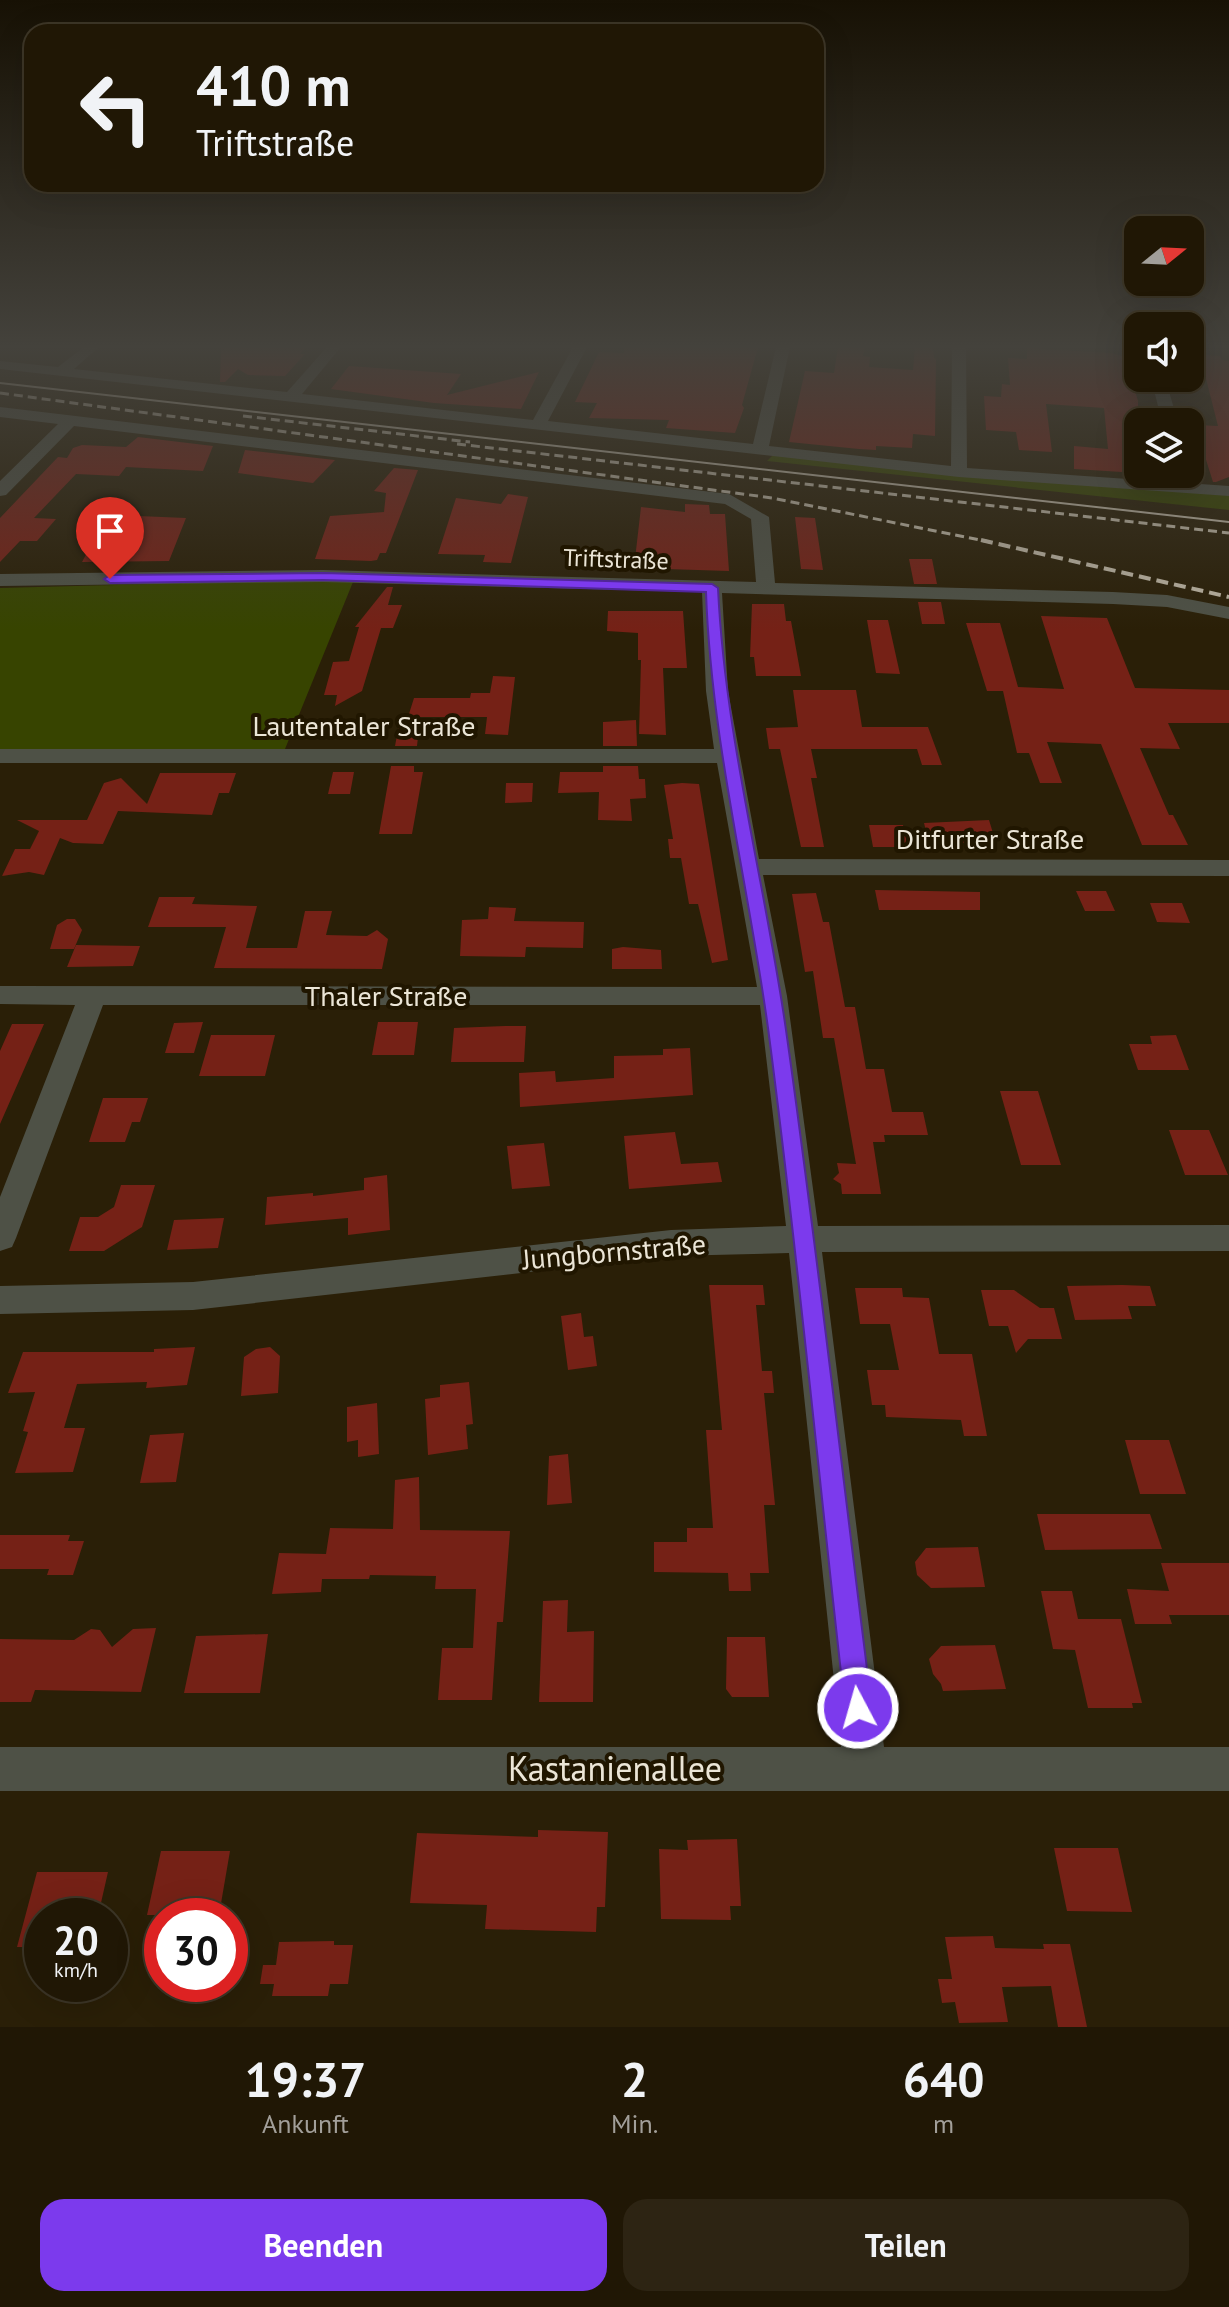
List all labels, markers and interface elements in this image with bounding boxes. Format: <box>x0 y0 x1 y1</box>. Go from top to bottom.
text: 410 m <box>196 49 351 121</box>
icon: left <box>64 56 168 160</box>
text: Triftstraße <box>196 119 354 166</box>
north arrow <box>1124 216 1204 296</box>
map controls <box>1124 216 1204 488</box>
button: sound <box>1124 312 1204 392</box>
button: layers <box>1124 408 1204 488</box>
pin <box>76 497 144 579</box>
icon: arrive <box>88 509 132 553</box>
street label: Triftstraße <box>563 542 669 576</box>
street label: Lautentaler Straße <box>253 707 475 744</box>
street label: Ditfurter Straße <box>896 820 1084 857</box>
street label: Thaler Straße <box>305 977 467 1014</box>
street label: Jungbornstraße <box>520 1225 707 1278</box>
position arrow <box>816 1666 900 1750</box>
street label: Kastanienallee <box>508 1746 722 1790</box>
speed limit sign: 30 <box>144 1898 248 2002</box>
text: 20 <box>53 1914 99 1966</box>
text: km/h <box>54 1957 98 1983</box>
text: 19:37 <box>245 2048 366 2110</box>
text: 2 <box>621 2048 648 2110</box>
text: 640 <box>903 2048 984 2110</box>
text: Ankunft <box>262 2107 349 2140</box>
text: Min. <box>611 2107 658 2140</box>
text: m <box>933 2107 954 2140</box>
button: Beenden <box>40 2199 607 2291</box>
button: Teilen <box>623 2199 1189 2291</box>

